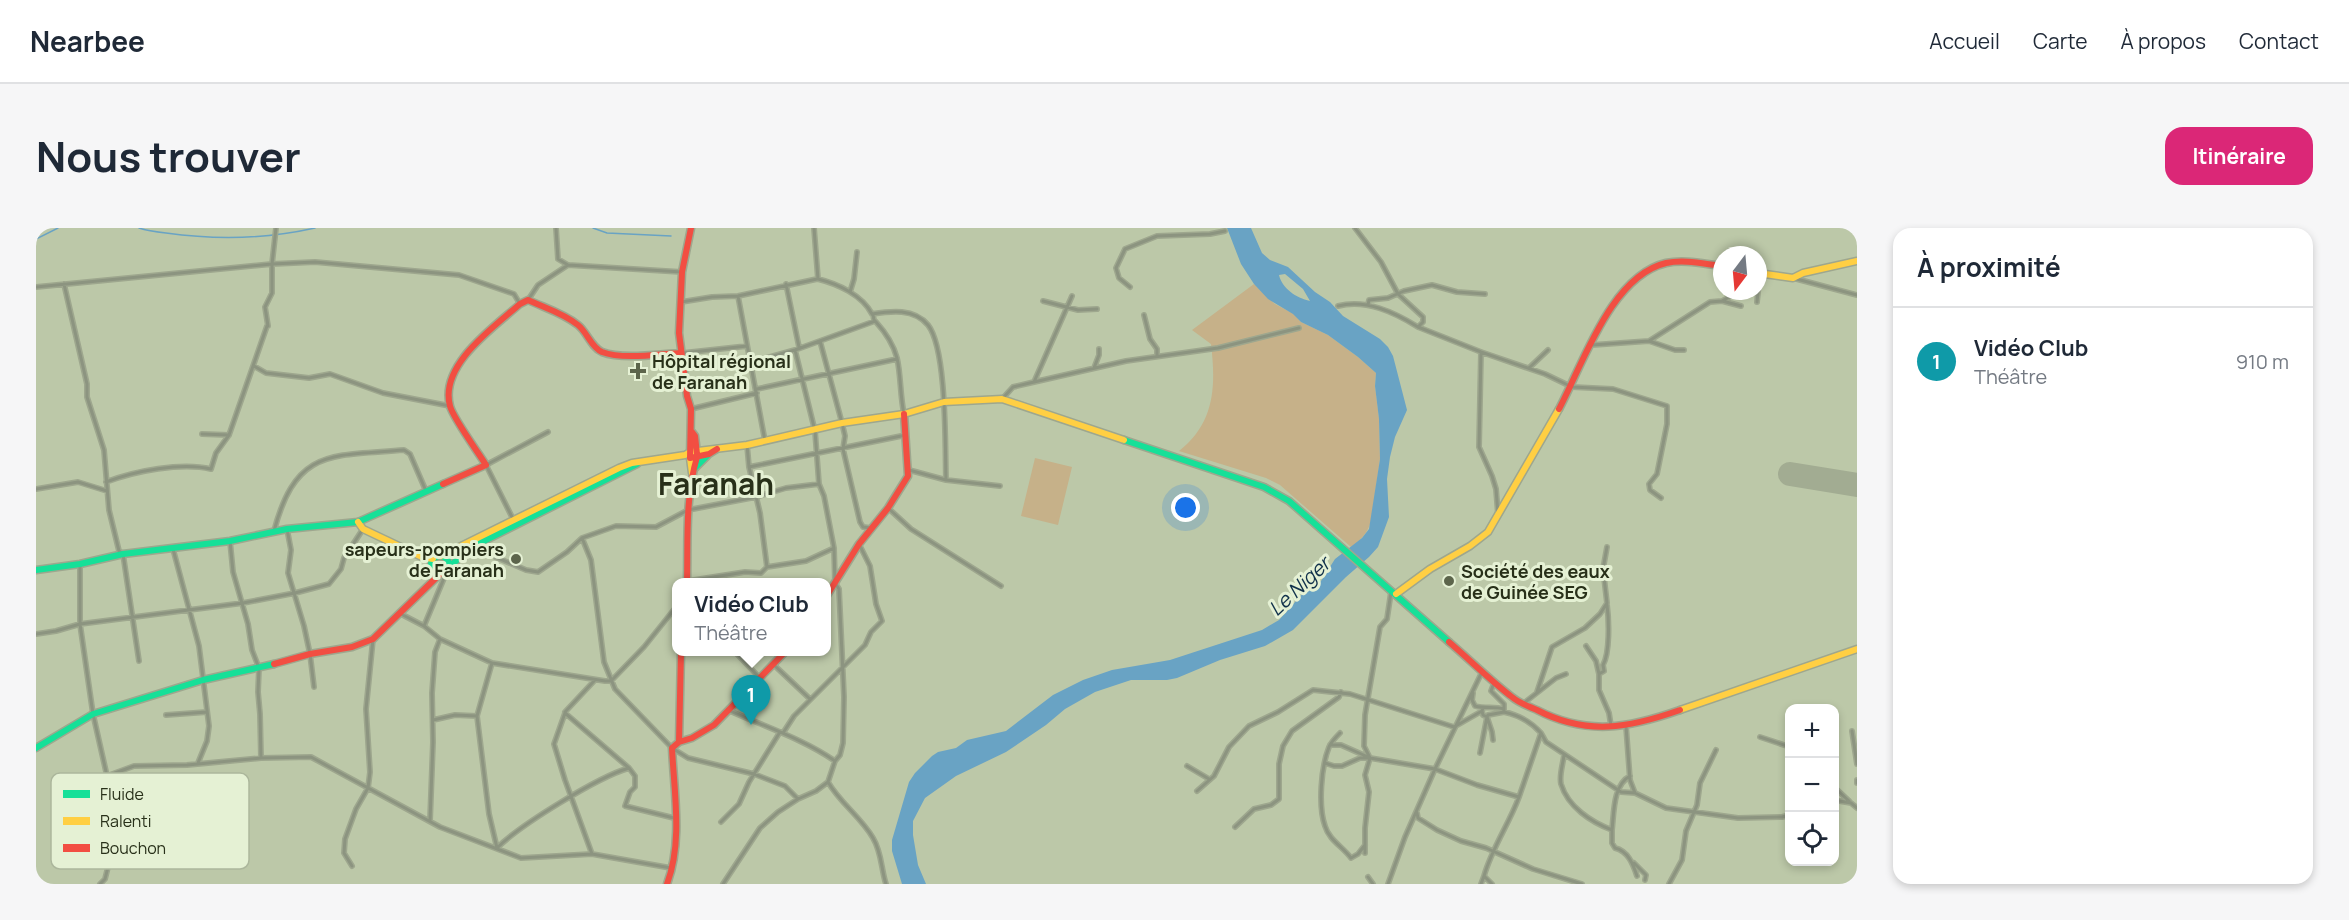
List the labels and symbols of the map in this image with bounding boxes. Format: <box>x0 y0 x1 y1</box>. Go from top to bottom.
north arrow <box>1713 246 1767 300</box>
place label: Hôpital régional de Faranah <box>652 349 791 394</box>
marker: Hôpital régional de Faranah <box>629 362 647 380</box>
district label: Faranah <box>658 463 774 504</box>
your location <box>1171 493 1200 522</box>
place label: sapeurs-pompiers de Faranah <box>345 537 504 582</box>
water label: Le Niger <box>1262 549 1338 621</box>
marker: sapeurs-pompiers de Faranah <box>509 552 523 566</box>
place label: Société des eaux de Guinée SEG <box>1461 559 1610 604</box>
marker: Société des eaux de Guinée SEG <box>1442 574 1456 588</box>
pin: 1 <box>732 676 770 725</box>
legend <box>51 773 249 869</box>
text: Fluide <box>100 783 144 805</box>
text: Ralenti <box>100 810 151 832</box>
text: Bouchon <box>100 837 166 859</box>

